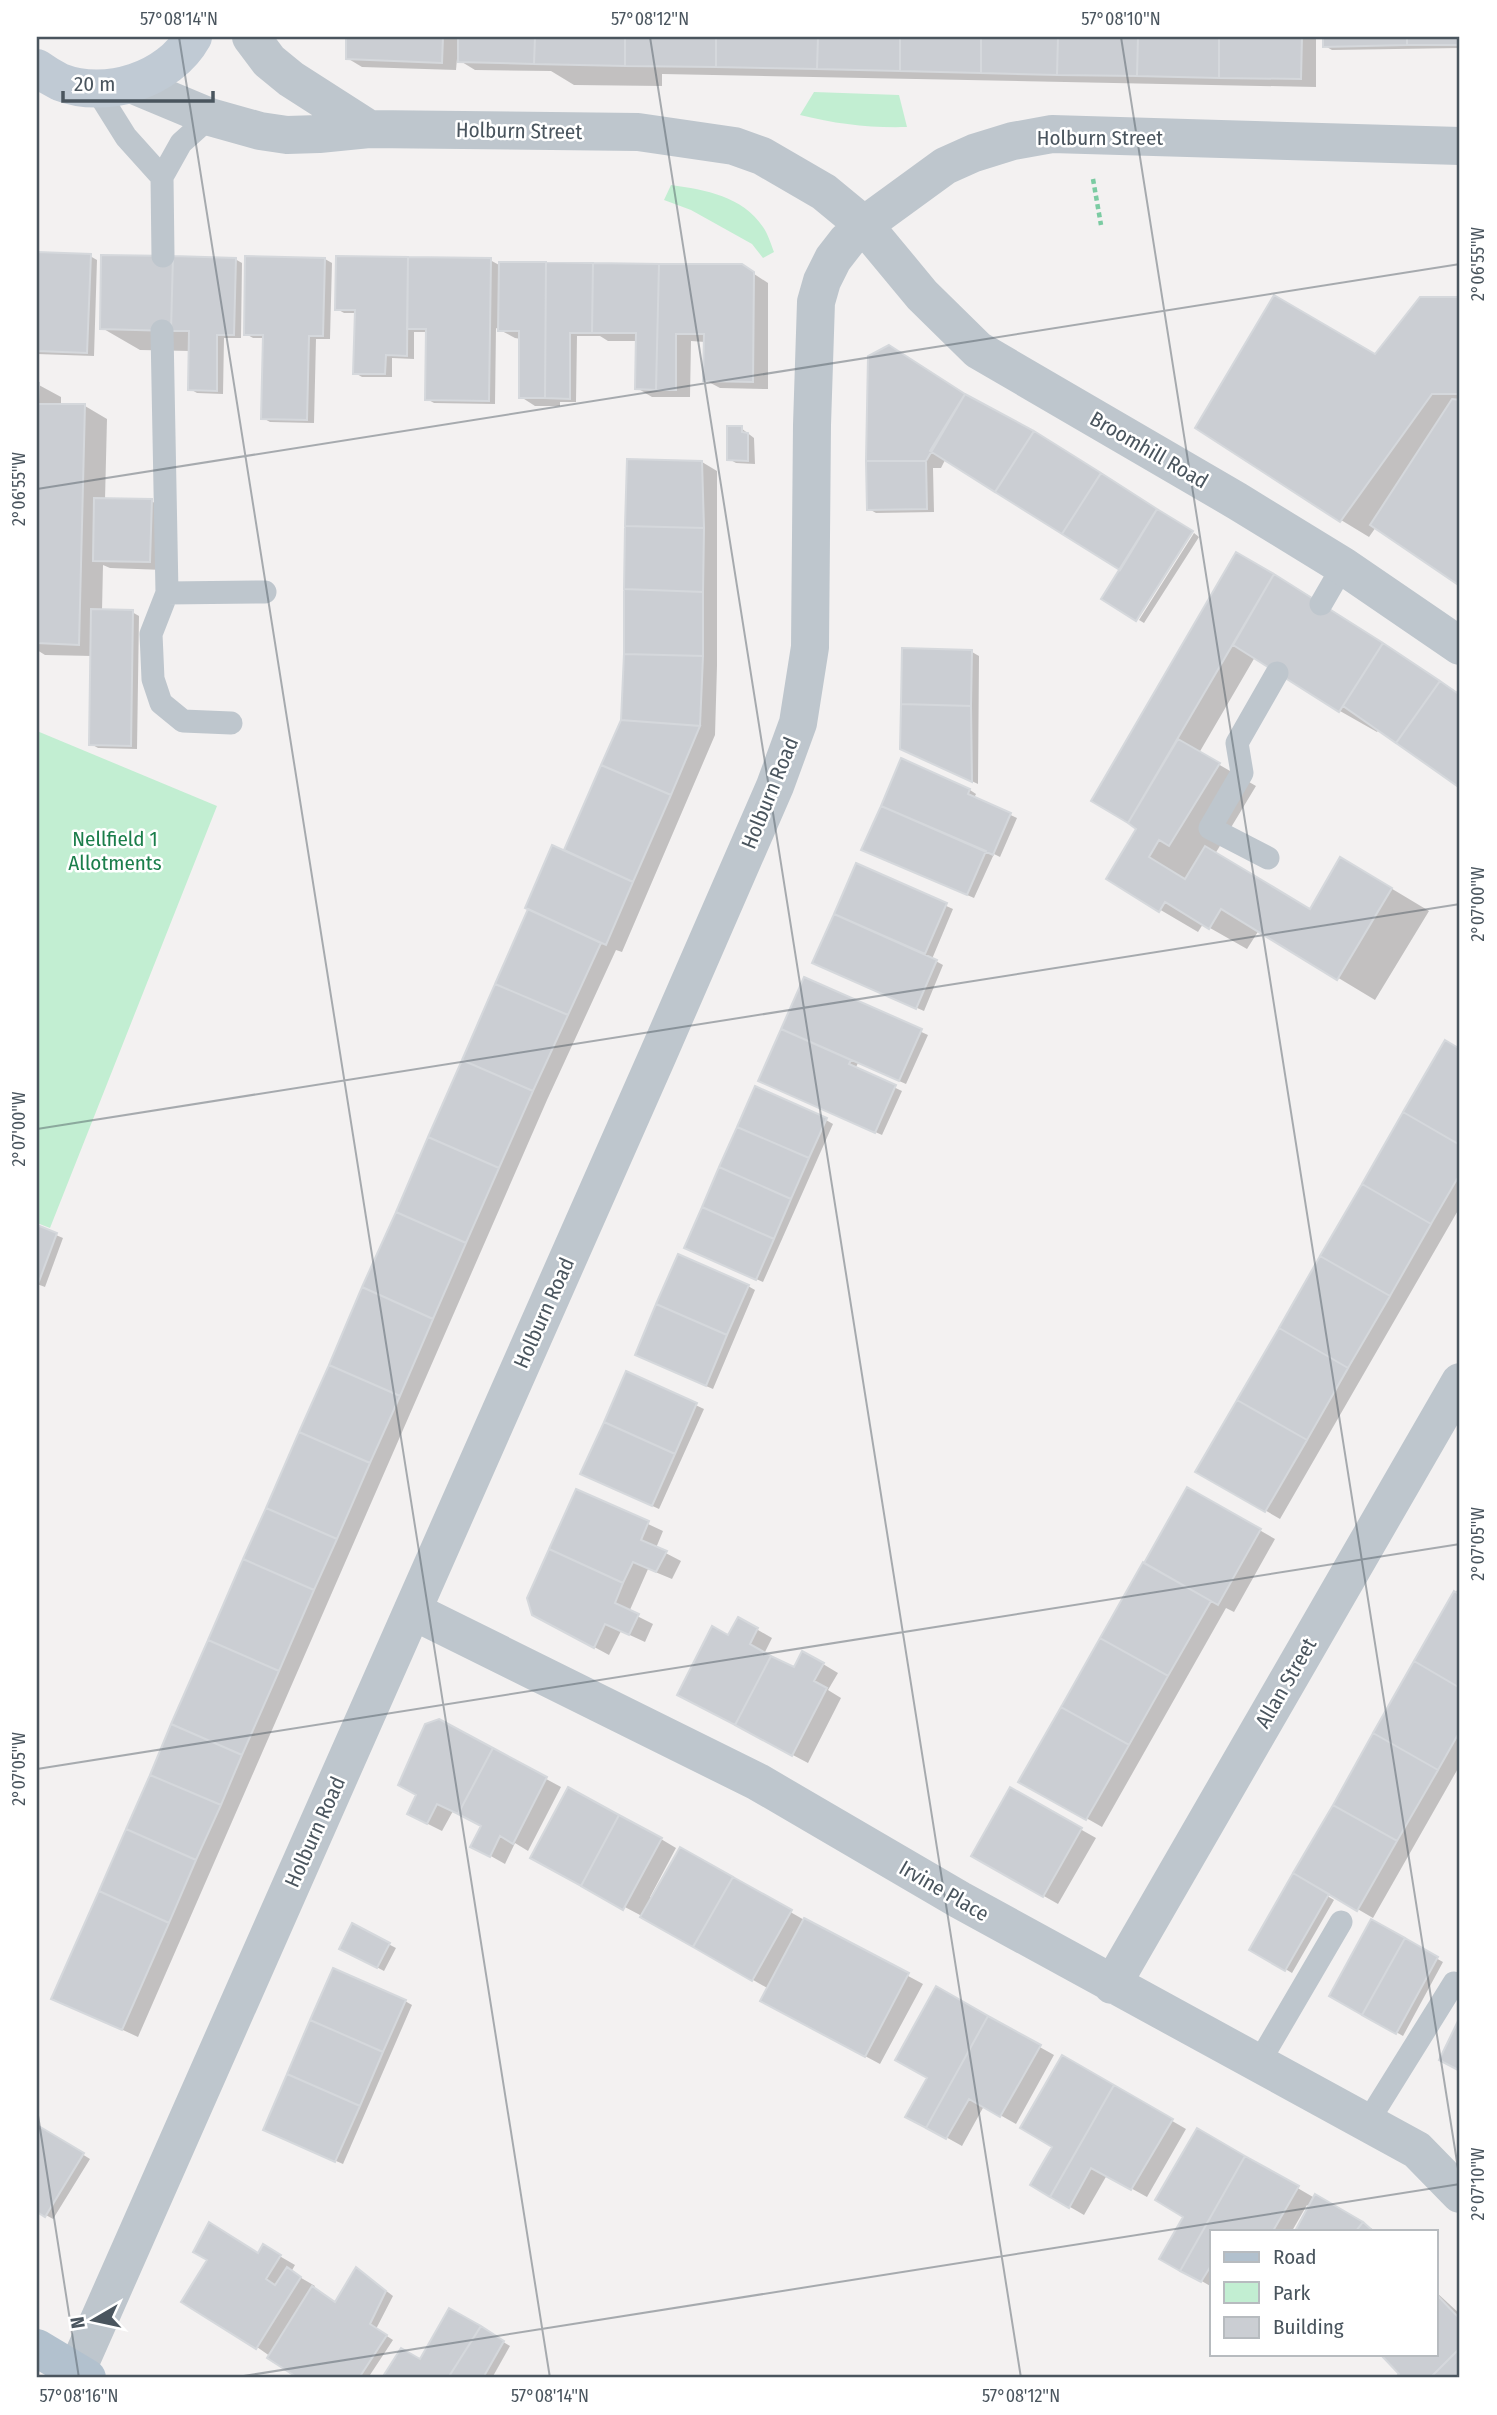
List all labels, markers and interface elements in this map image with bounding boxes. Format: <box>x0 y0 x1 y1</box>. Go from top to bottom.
text: 57°08'14"N <box>140 8 218 30</box>
text: 57°08'12"N <box>611 8 689 30</box>
text: 57°08'10"N <box>1081 8 1161 30</box>
scale bar <box>63 60 214 104</box>
text: 20 m <box>74 71 115 97</box>
street label: Holburn Street <box>456 117 583 145</box>
street label: Holburn Street <box>1037 125 1163 151</box>
text: 2°06'55"W <box>1467 226 1489 301</box>
street label: Broomhill Road <box>1085 406 1213 494</box>
text: 2°06'55"W <box>8 451 30 526</box>
street label: Holburn Road <box>736 733 804 853</box>
park label: Nellfield 1 Allotments <box>68 826 162 876</box>
text: 2°07'00"W <box>1467 866 1489 942</box>
text: 2°07'00"W <box>8 1091 30 1167</box>
street label: Holburn Road <box>508 1254 580 1372</box>
text: 2°07'05"W <box>1467 1507 1489 1581</box>
street label: Allan Street <box>1250 1633 1322 1733</box>
text: 2°07'05"W <box>8 1732 30 1806</box>
street label: Holburn Road <box>279 1773 351 1891</box>
street label: Irvine Place <box>894 1855 994 1927</box>
text: 2°07'10"W <box>1467 2147 1489 2221</box>
legend <box>1210 2230 1438 2356</box>
text: Road <box>1273 2244 1317 2270</box>
text: Park <box>1273 2280 1311 2306</box>
north arrow <box>60 2286 130 2356</box>
text: Building <box>1273 2314 1344 2340</box>
text: N <box>65 2315 90 2330</box>
text: 57°08'16"N <box>40 2385 118 2407</box>
text: 57°08'14"N <box>511 2385 589 2407</box>
text: 57°08'12"N <box>982 2385 1060 2407</box>

